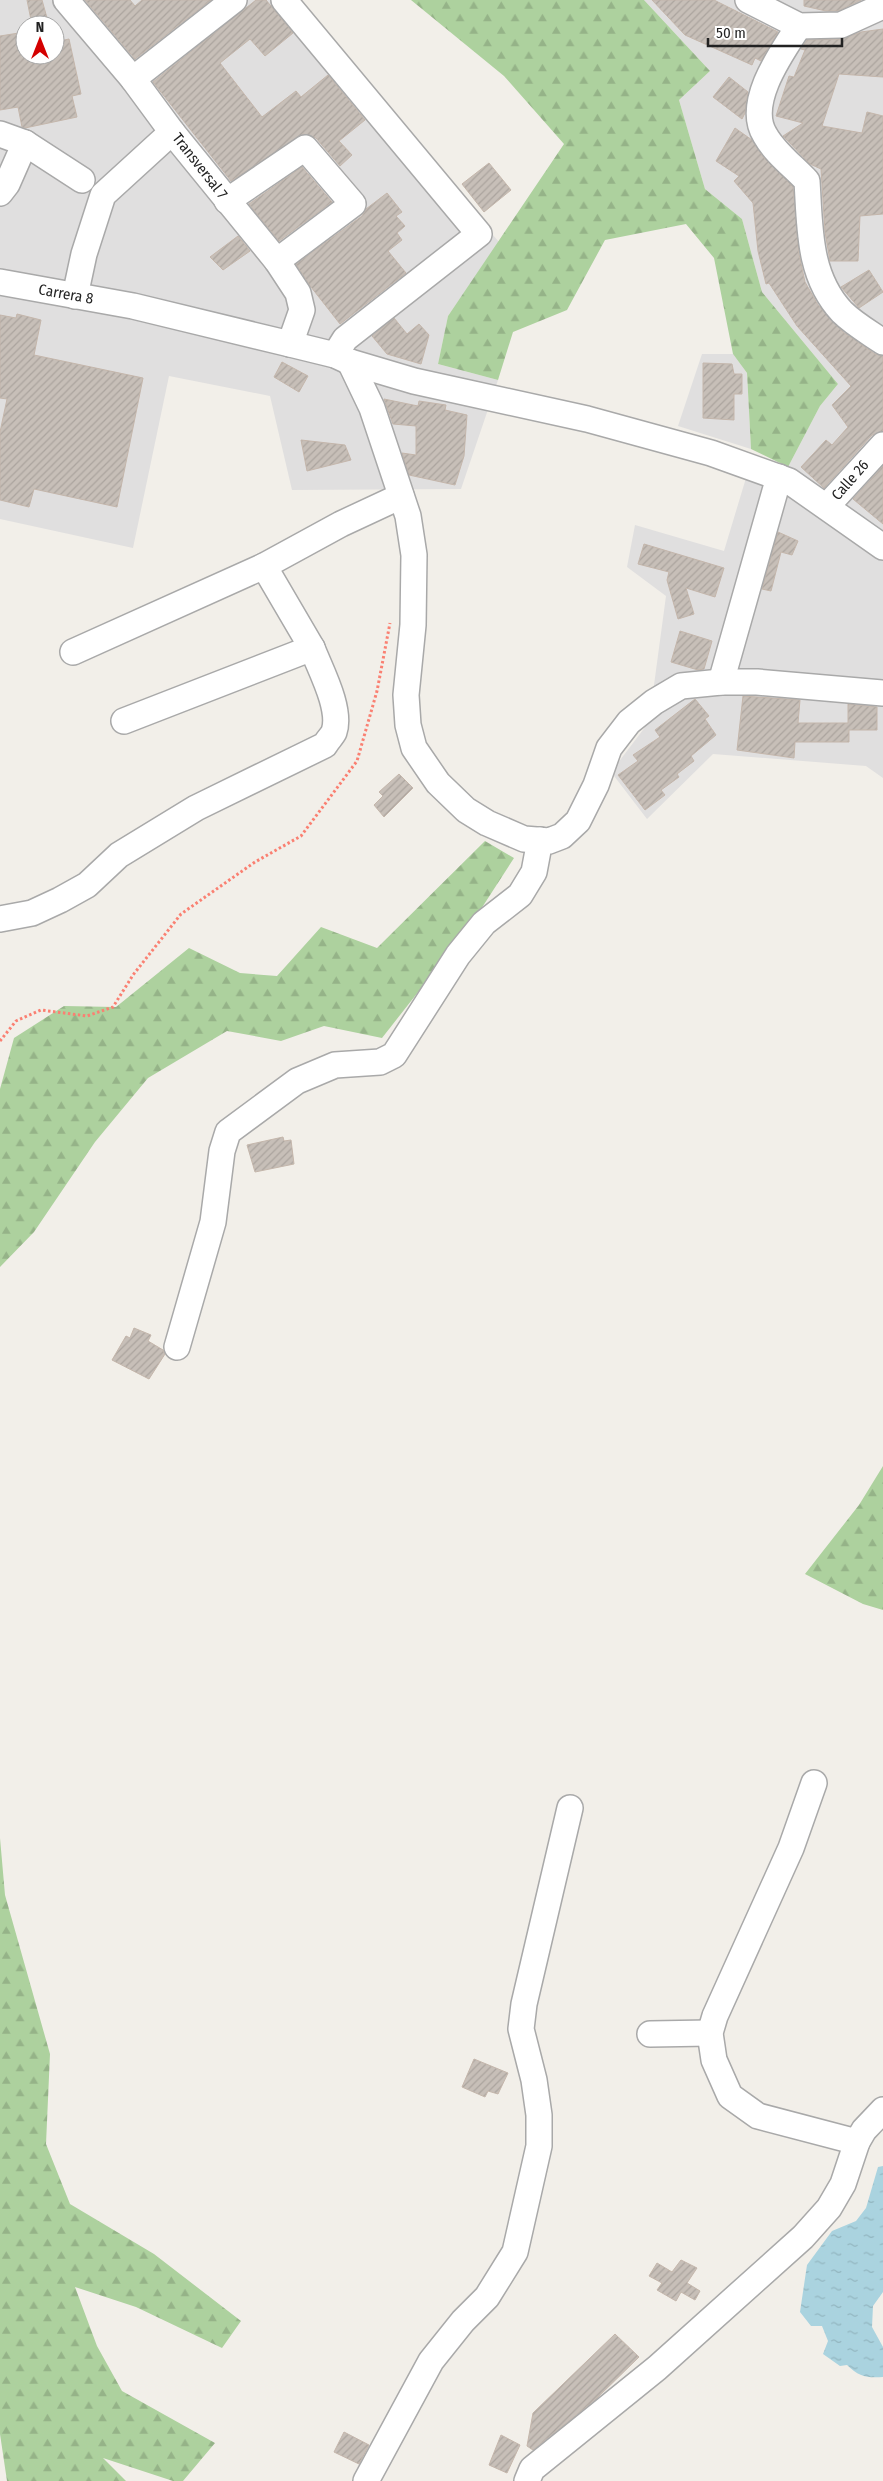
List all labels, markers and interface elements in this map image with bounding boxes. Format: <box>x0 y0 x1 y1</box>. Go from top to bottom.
north arrow <box>15 15 65 65</box>
scale bar <box>708 15 842 47</box>
text: N <box>36 19 44 36</box>
text: 50 m <box>716 24 746 42</box>
street label: Transversal 7 <box>169 129 231 203</box>
street label: Carrera 8 <box>37 280 95 308</box>
street label: Calle 26 <box>828 456 872 504</box>

